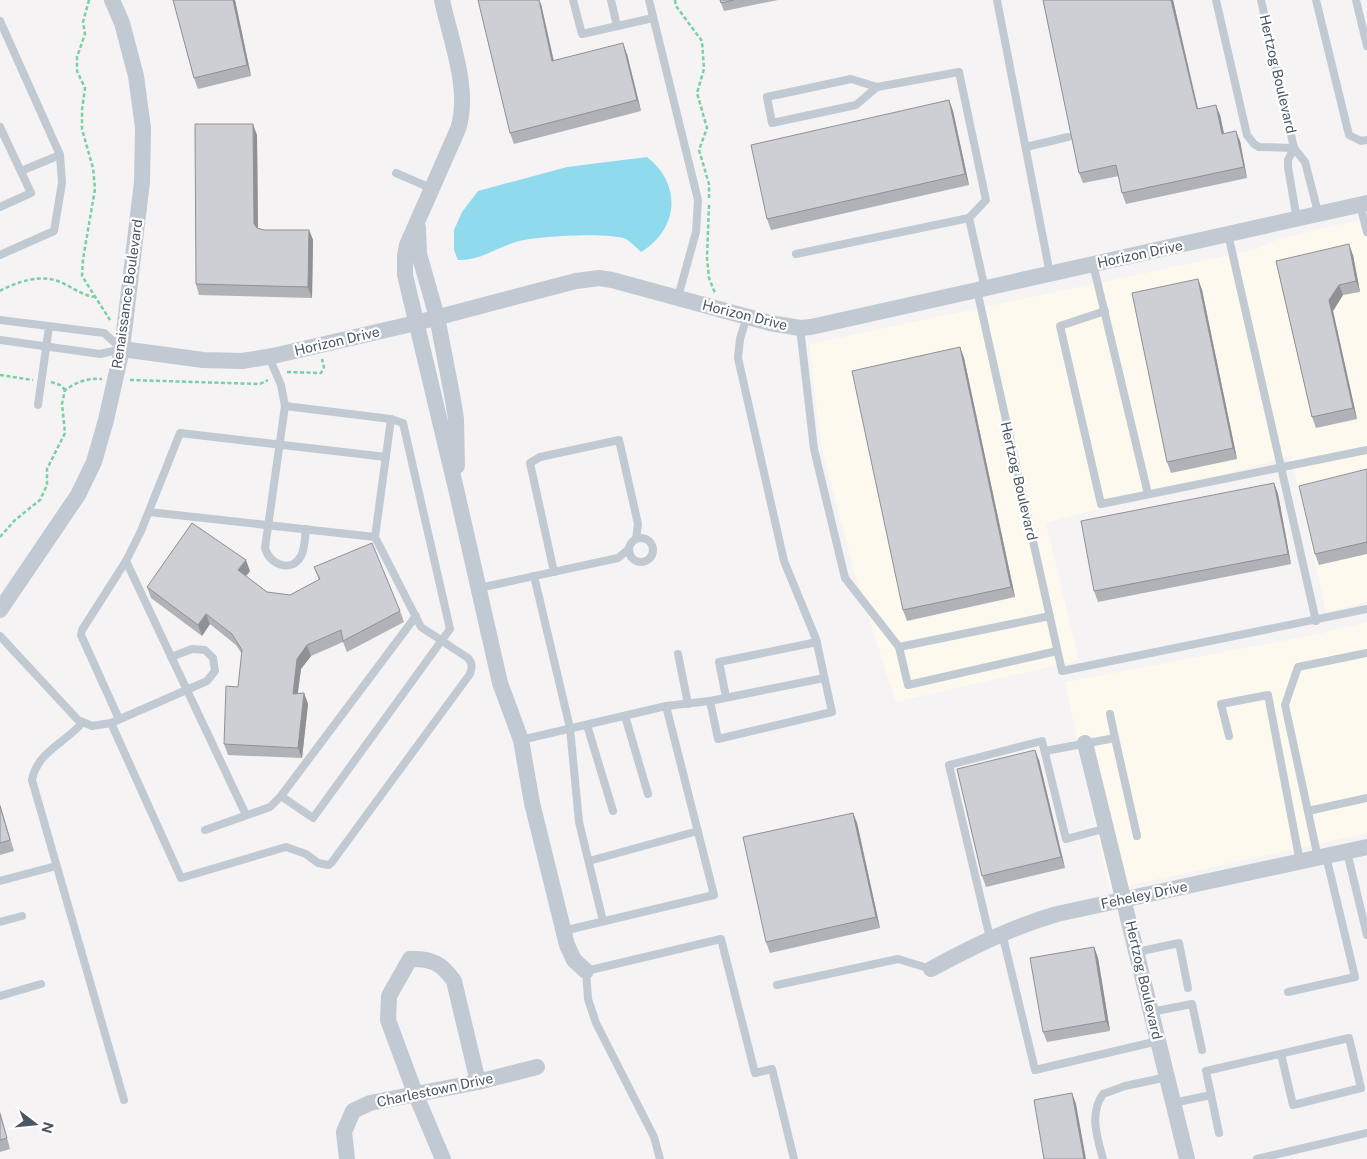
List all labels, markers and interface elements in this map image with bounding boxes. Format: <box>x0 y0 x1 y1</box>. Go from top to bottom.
street label: Hertzog Boulevard <box>1257 13 1299 135</box>
street label: Renaissance Boulevard <box>109 218 145 370</box>
street label: Horizon Drive <box>1096 237 1184 271</box>
street label: Horizon Drive <box>701 297 789 333</box>
street label: Horizon Drive <box>293 323 381 359</box>
street label: Hertzog Boulevard <box>998 420 1040 542</box>
street label: Feheley Drive <box>1099 878 1189 912</box>
street label: Hertzog Boulevard <box>1123 919 1165 1041</box>
street label: Charlestown Drive <box>375 1070 495 1110</box>
north arrow <box>10 1099 60 1149</box>
text: N <box>38 1120 57 1135</box>

